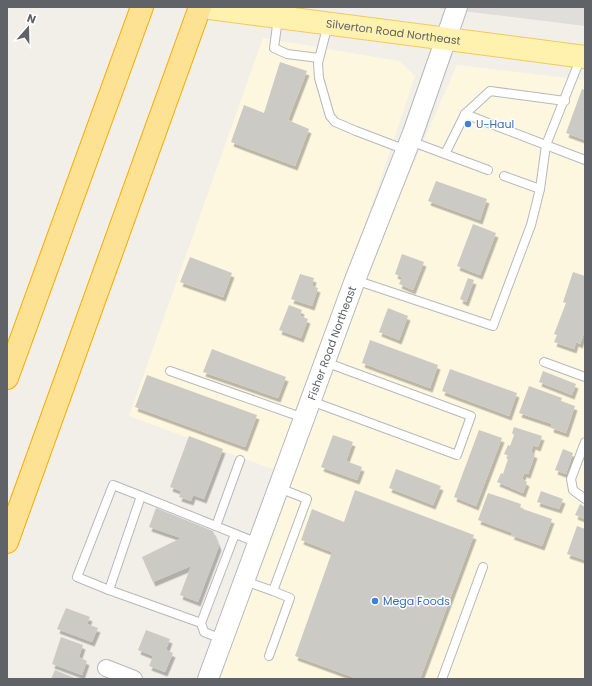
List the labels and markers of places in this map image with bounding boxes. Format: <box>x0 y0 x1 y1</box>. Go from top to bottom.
place label: U-Haul <box>476 116 514 132</box>
marker: U-Haul <box>463 119 473 129</box>
place label: Mega Foods <box>383 593 450 609</box>
marker: Mega Foods <box>370 596 380 606</box>

